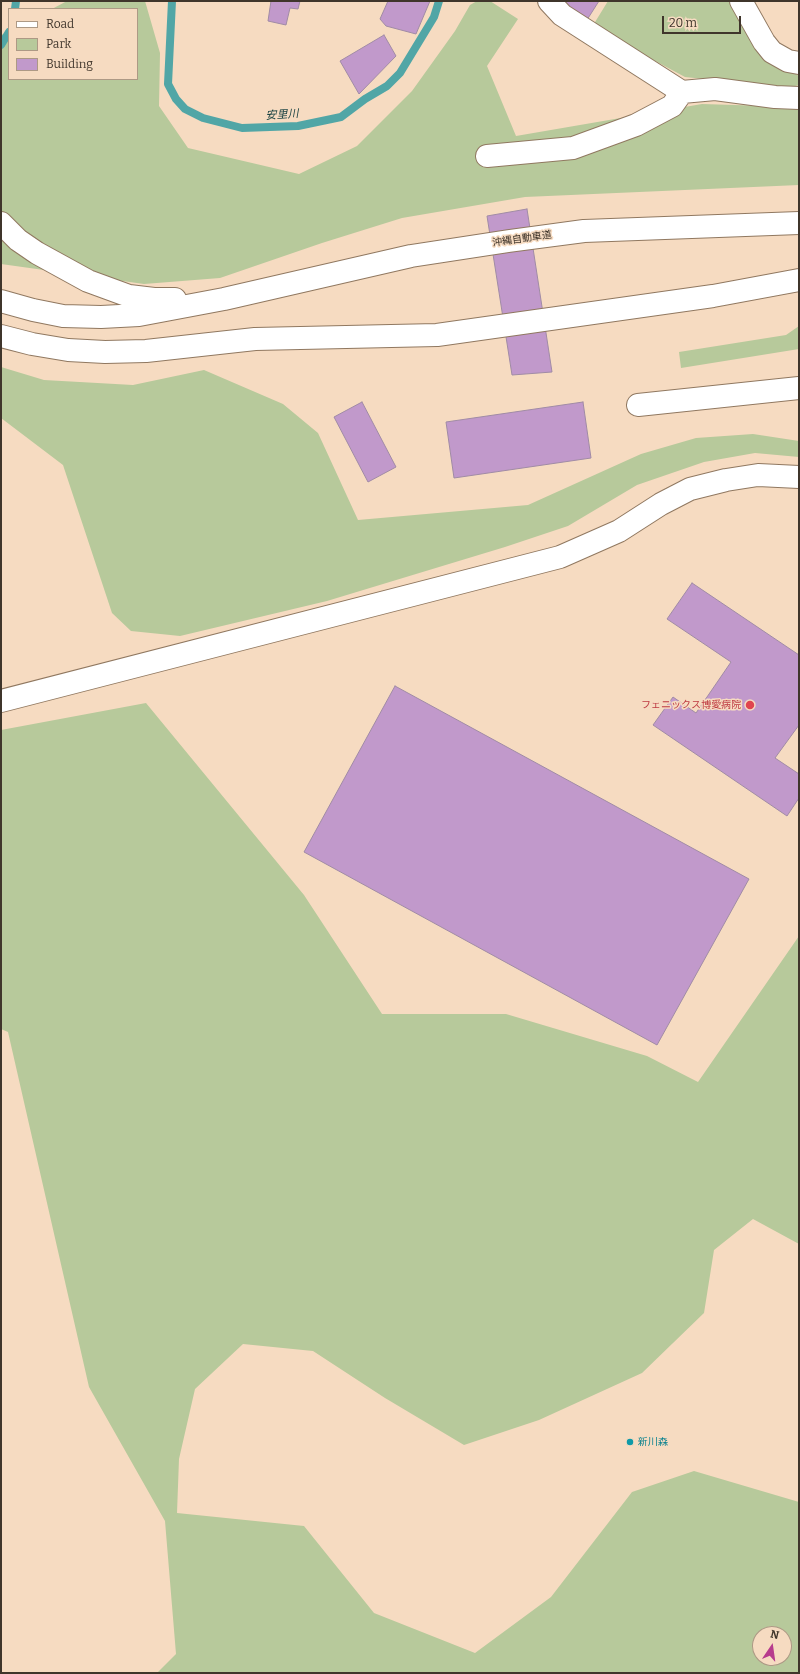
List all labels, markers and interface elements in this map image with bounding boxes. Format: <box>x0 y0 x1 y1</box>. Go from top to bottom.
legend <box>8 8 138 80</box>
scale bar <box>664 8 743 34</box>
text: 20 m <box>669 16 697 30</box>
text: Road <box>46 17 74 31</box>
text: Park <box>46 37 71 51</box>
text: Building <box>46 57 93 71</box>
water label: 安里川 <box>265 107 299 123</box>
street label: 沖縄自動車道 <box>491 229 553 249</box>
place label: フェニックス博愛病院 <box>641 699 741 711</box>
marker: フェニックス博愛病院 <box>744 699 756 711</box>
place label: 新川森 <box>638 1436 668 1448</box>
marker: 新川森 <box>625 1437 635 1447</box>
north arrow <box>752 1626 792 1666</box>
text: N <box>769 1628 780 1642</box>

